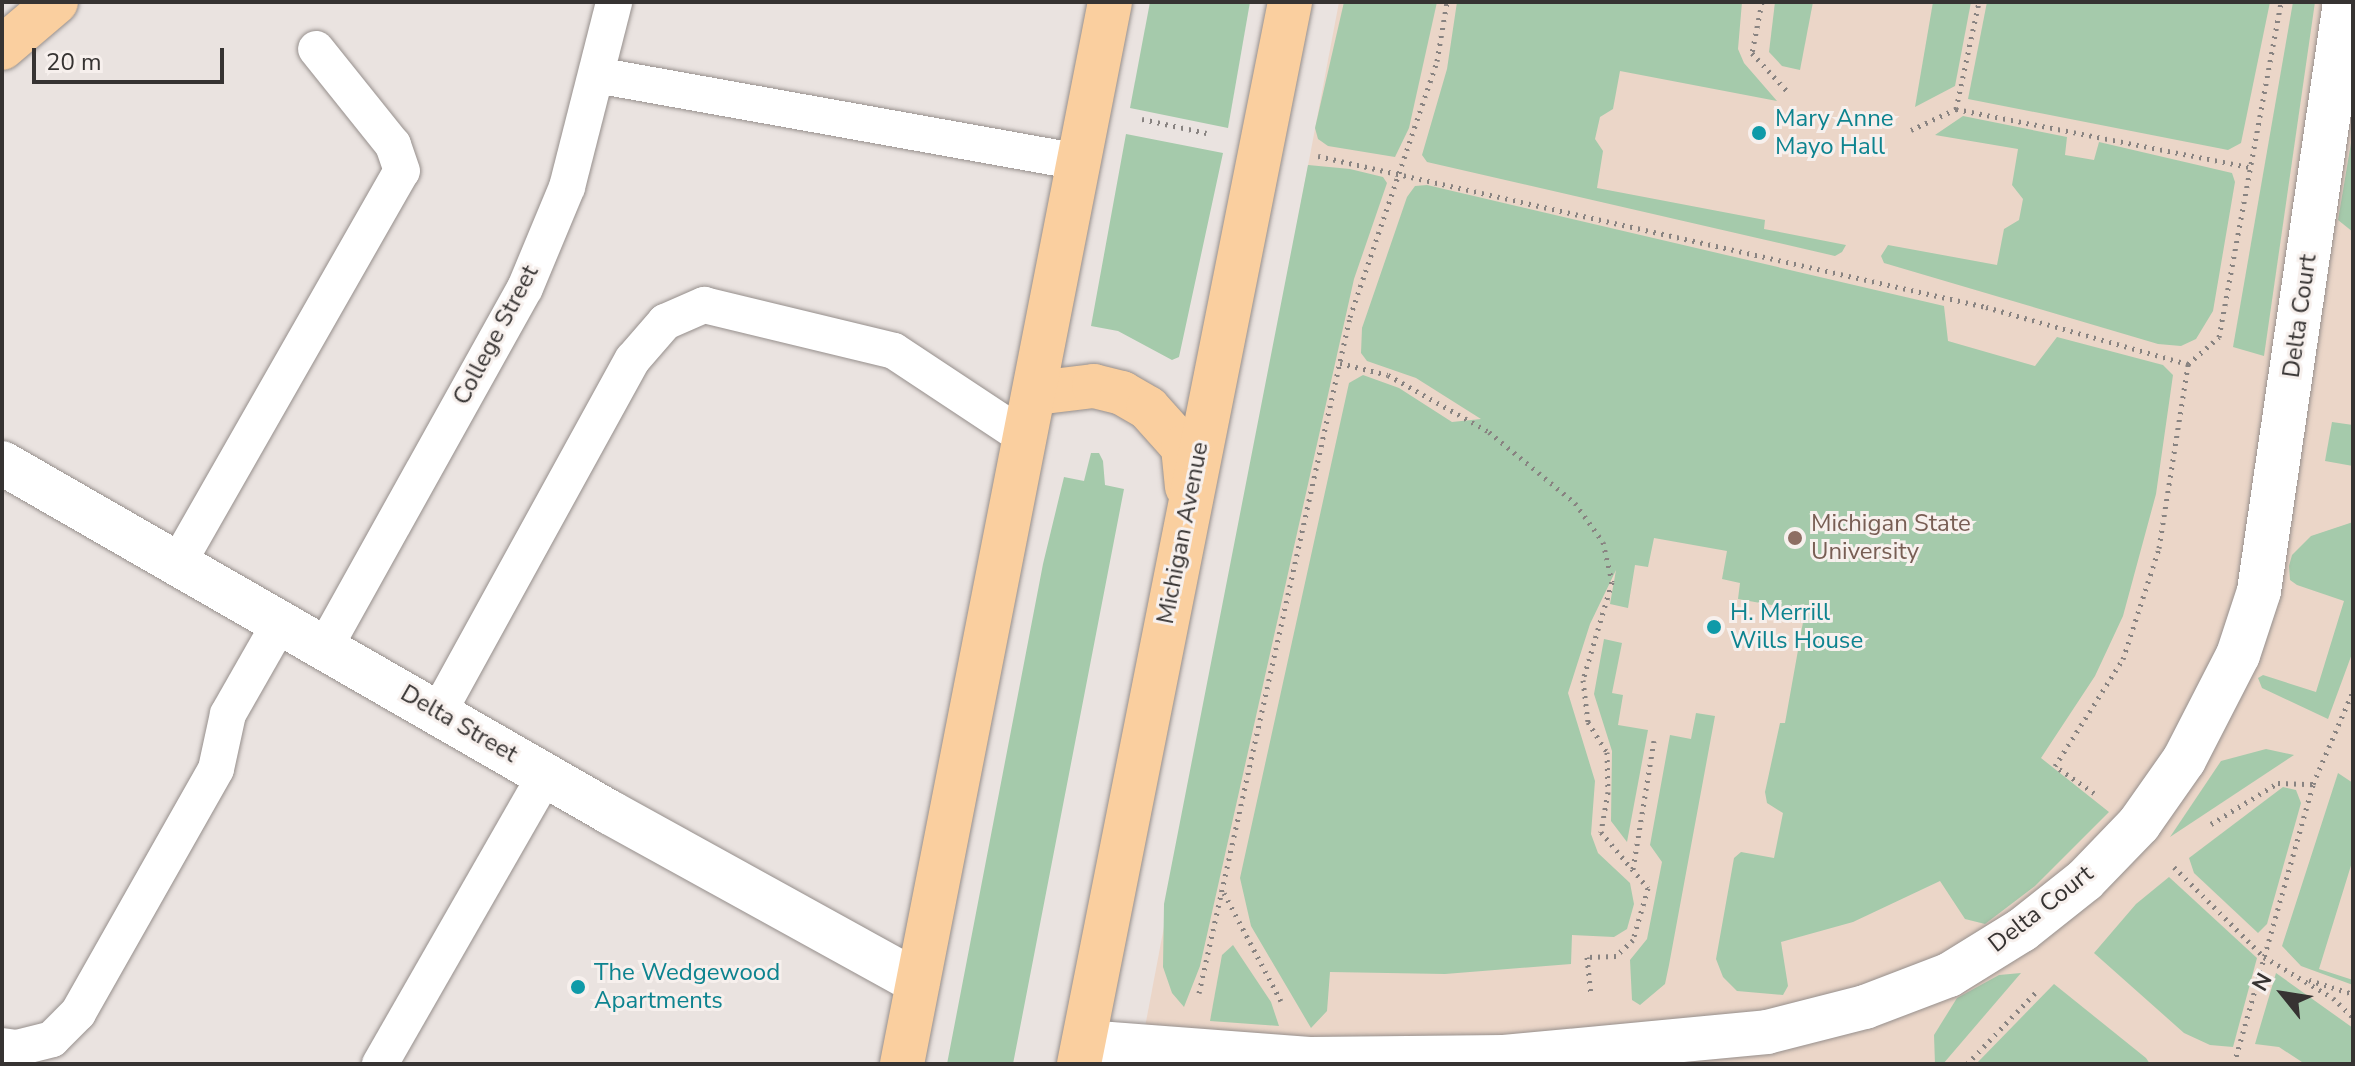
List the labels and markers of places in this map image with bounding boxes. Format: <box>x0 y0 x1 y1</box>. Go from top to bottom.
place label: Mary Anne Mayo Hall <box>1775 105 1894 161</box>
marker: Mary Anne Mayo Hall <box>1750 124 1768 142</box>
place label: Michigan State University <box>1811 510 1971 566</box>
marker: Michigan State University <box>1786 529 1804 547</box>
place label: H. Merrill Wills House <box>1730 599 1863 655</box>
marker: H. Merrill Wills House <box>1705 618 1723 636</box>
place label: The Wedgewood Apartments <box>594 959 780 1015</box>
marker: The Wedgewood Apartments <box>569 978 587 996</box>

